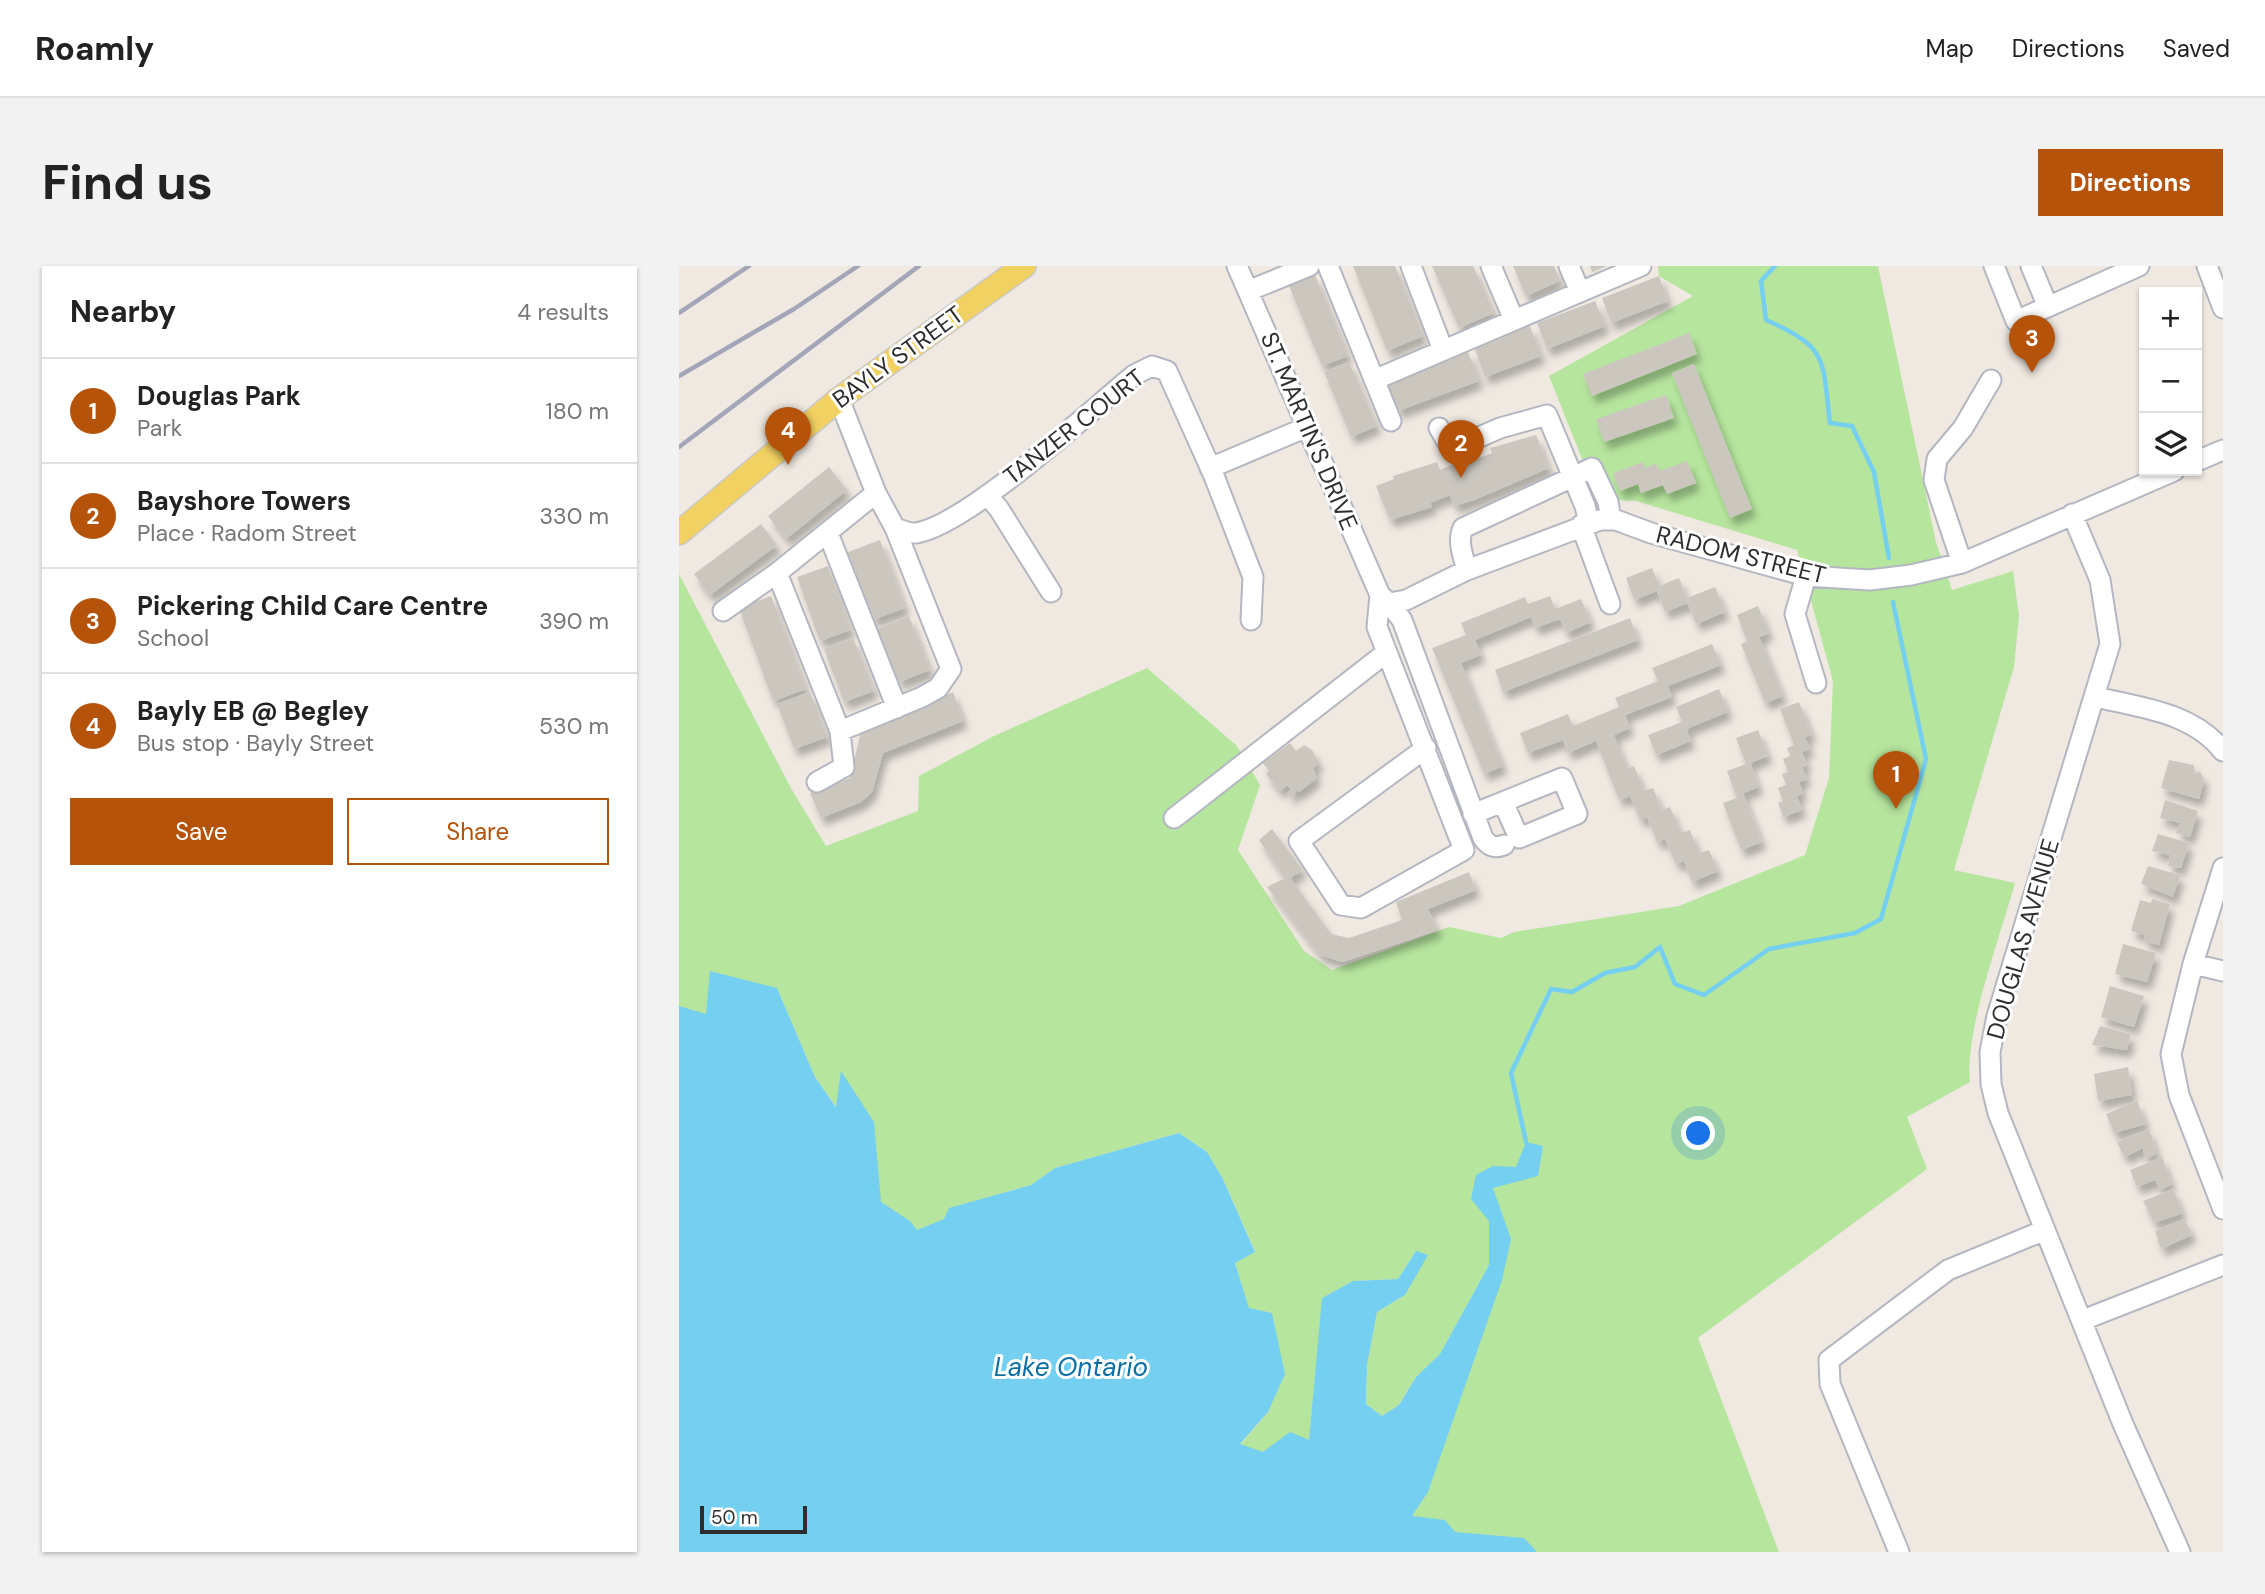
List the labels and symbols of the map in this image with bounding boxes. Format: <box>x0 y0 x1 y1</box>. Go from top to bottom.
street label: BAYLY STREET <box>826 299 969 415</box>
pin: 3 <box>2009 315 2055 373</box>
street label: ST. MARTIN'S DRIVE <box>1254 327 1365 535</box>
street label: TANZER COURT <box>997 362 1150 491</box>
pin: 4 <box>765 407 811 465</box>
pin: 2 <box>1438 420 1484 478</box>
street label: RADOM STREET <box>1653 518 1829 591</box>
pin: 1 <box>1873 751 1919 809</box>
street label: DOUGLAS AVENUE <box>1979 835 2066 1043</box>
your location <box>1681 1116 1715 1150</box>
water label: Lake Ontario <box>994 1350 1148 1384</box>
scale bar <box>700 1503 807 1535</box>

